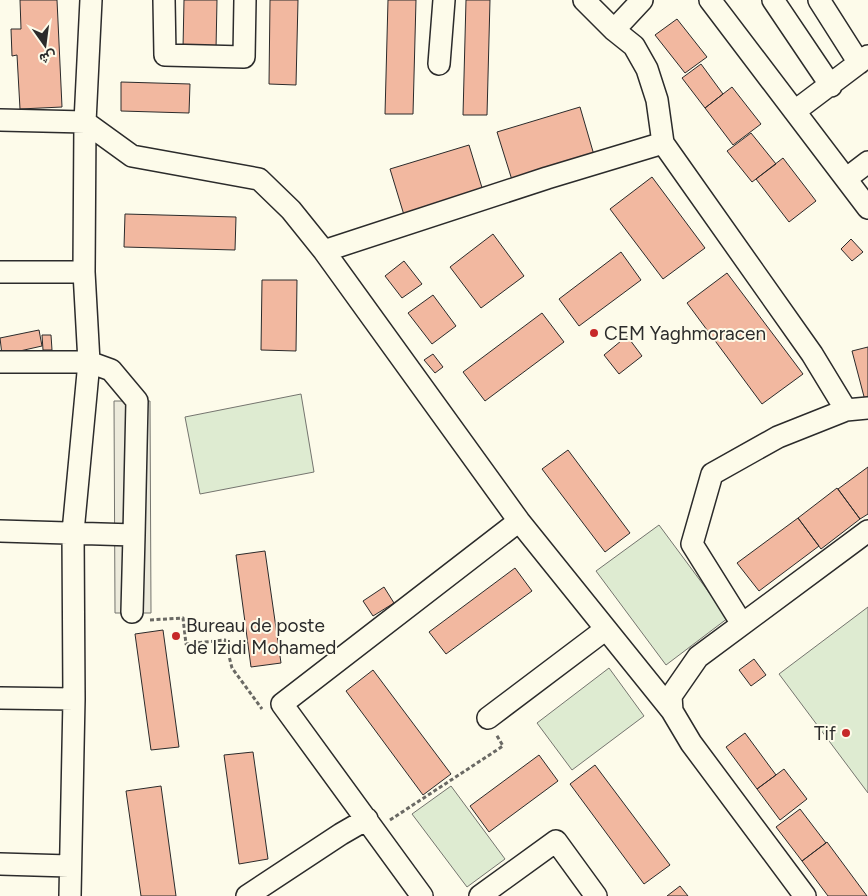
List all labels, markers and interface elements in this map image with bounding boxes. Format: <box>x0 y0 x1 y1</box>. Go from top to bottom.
north arrow <box>20 20 70 70</box>
text: ش <box>38 47 58 67</box>
place label: CEM Yaghmoracen <box>604 322 766 345</box>
marker: CEM Yaghmoracen <box>588 327 600 339</box>
place label: Bureau de poste de Izidi Mohamed <box>186 614 336 659</box>
marker: Bureau de poste de Izidi Mohamed <box>170 630 182 642</box>
place label: Tif <box>814 722 836 745</box>
marker: Tif <box>840 727 852 739</box>

